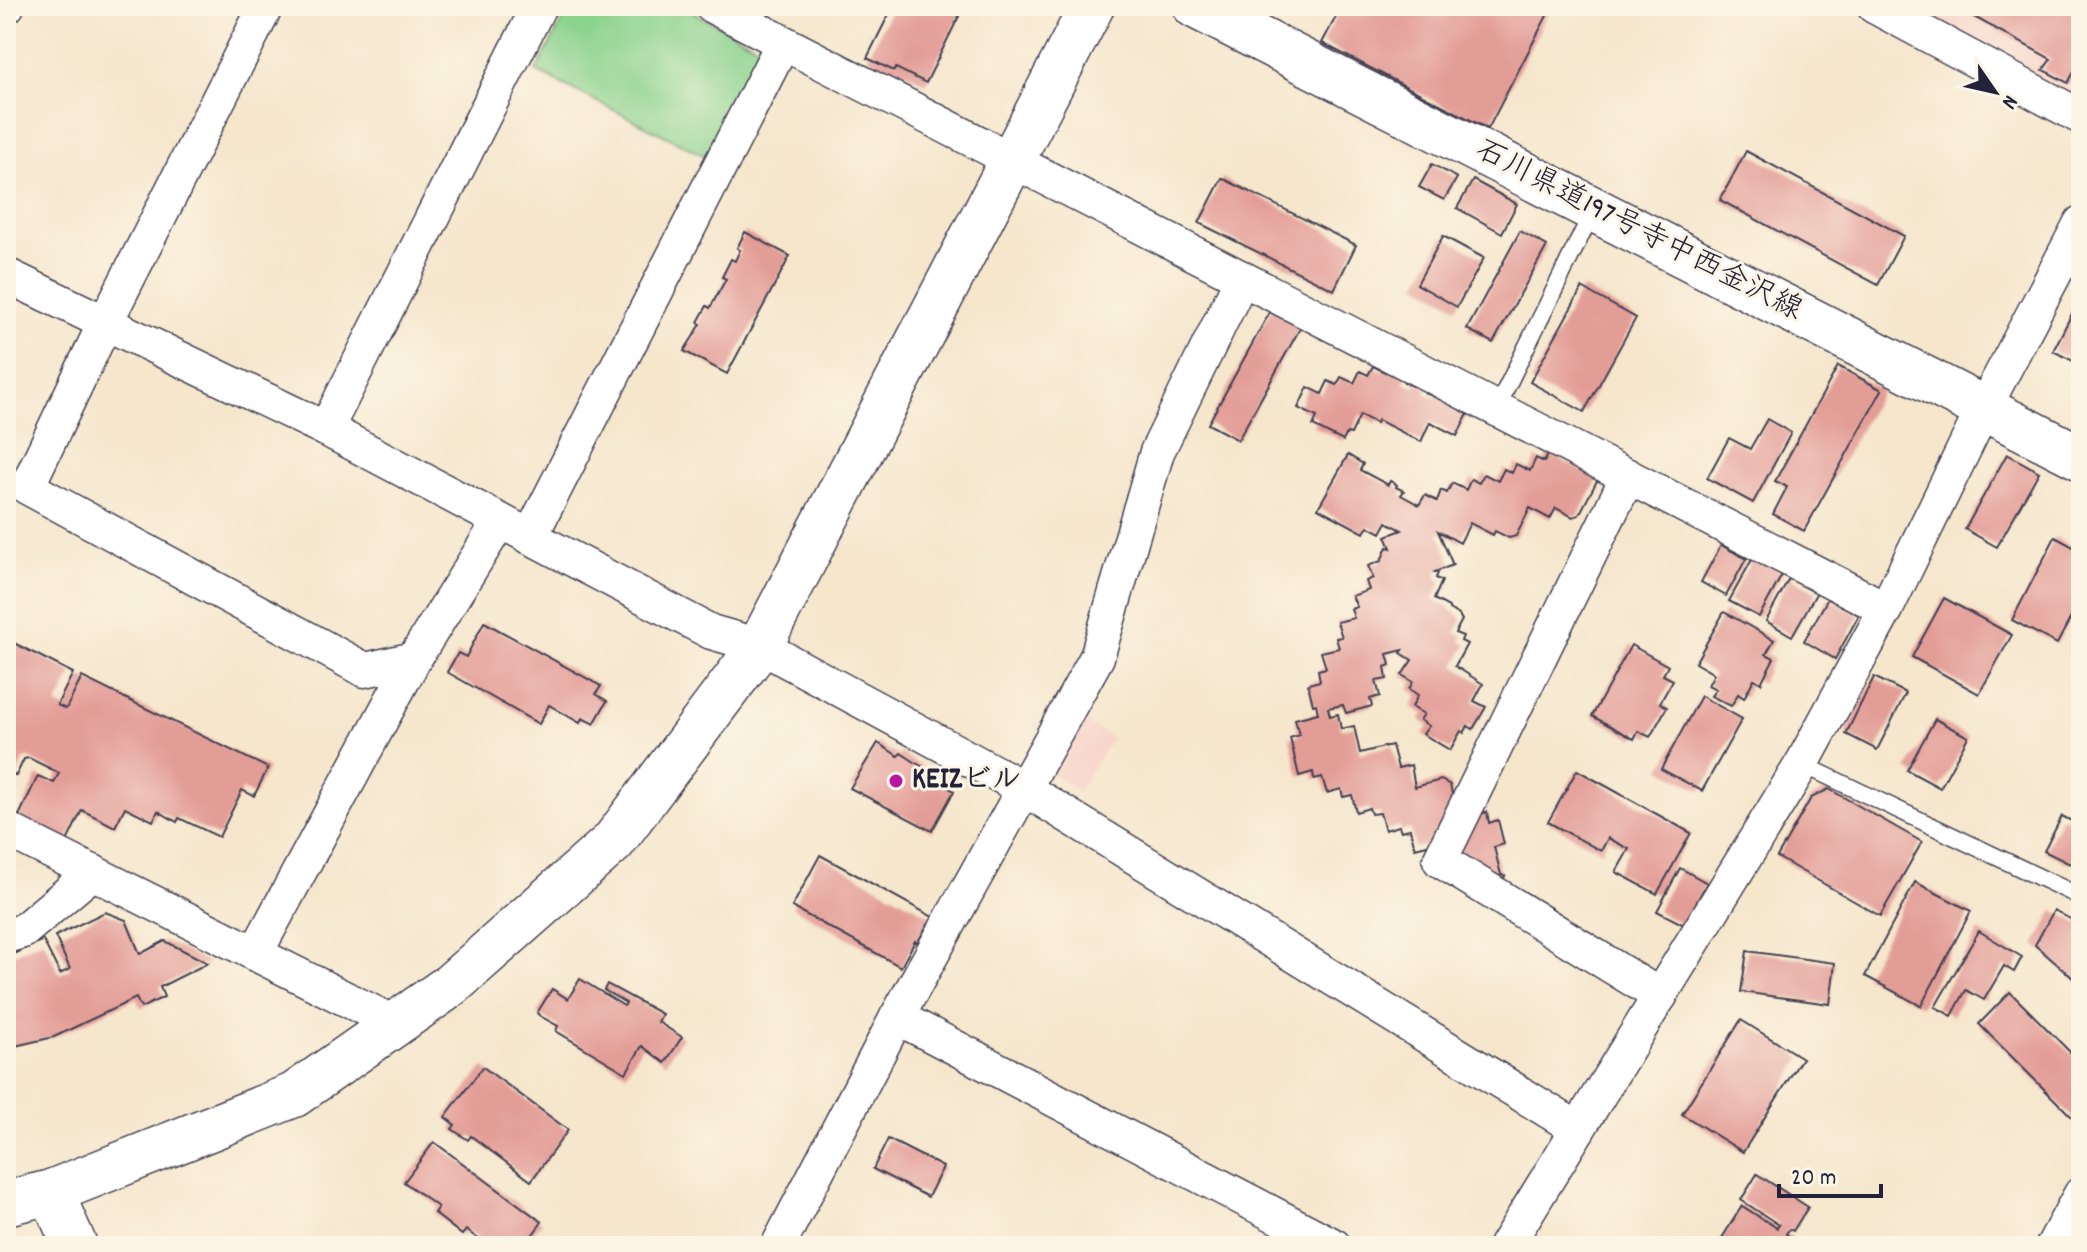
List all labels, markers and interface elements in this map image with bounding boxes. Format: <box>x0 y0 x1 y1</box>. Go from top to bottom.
north arrow <box>1955 52 2035 132</box>
text: N <box>1993 88 2025 115</box>
street label: 石川県道197号寺中西金沢線 <box>1467 131 1809 333</box>
place label: KEIZビル <box>912 760 1021 803</box>
marker: KEIZビル <box>887 772 905 790</box>
scale bar <box>1779 1148 1881 1198</box>
text: 20 m <box>1791 1162 1837 1196</box>

